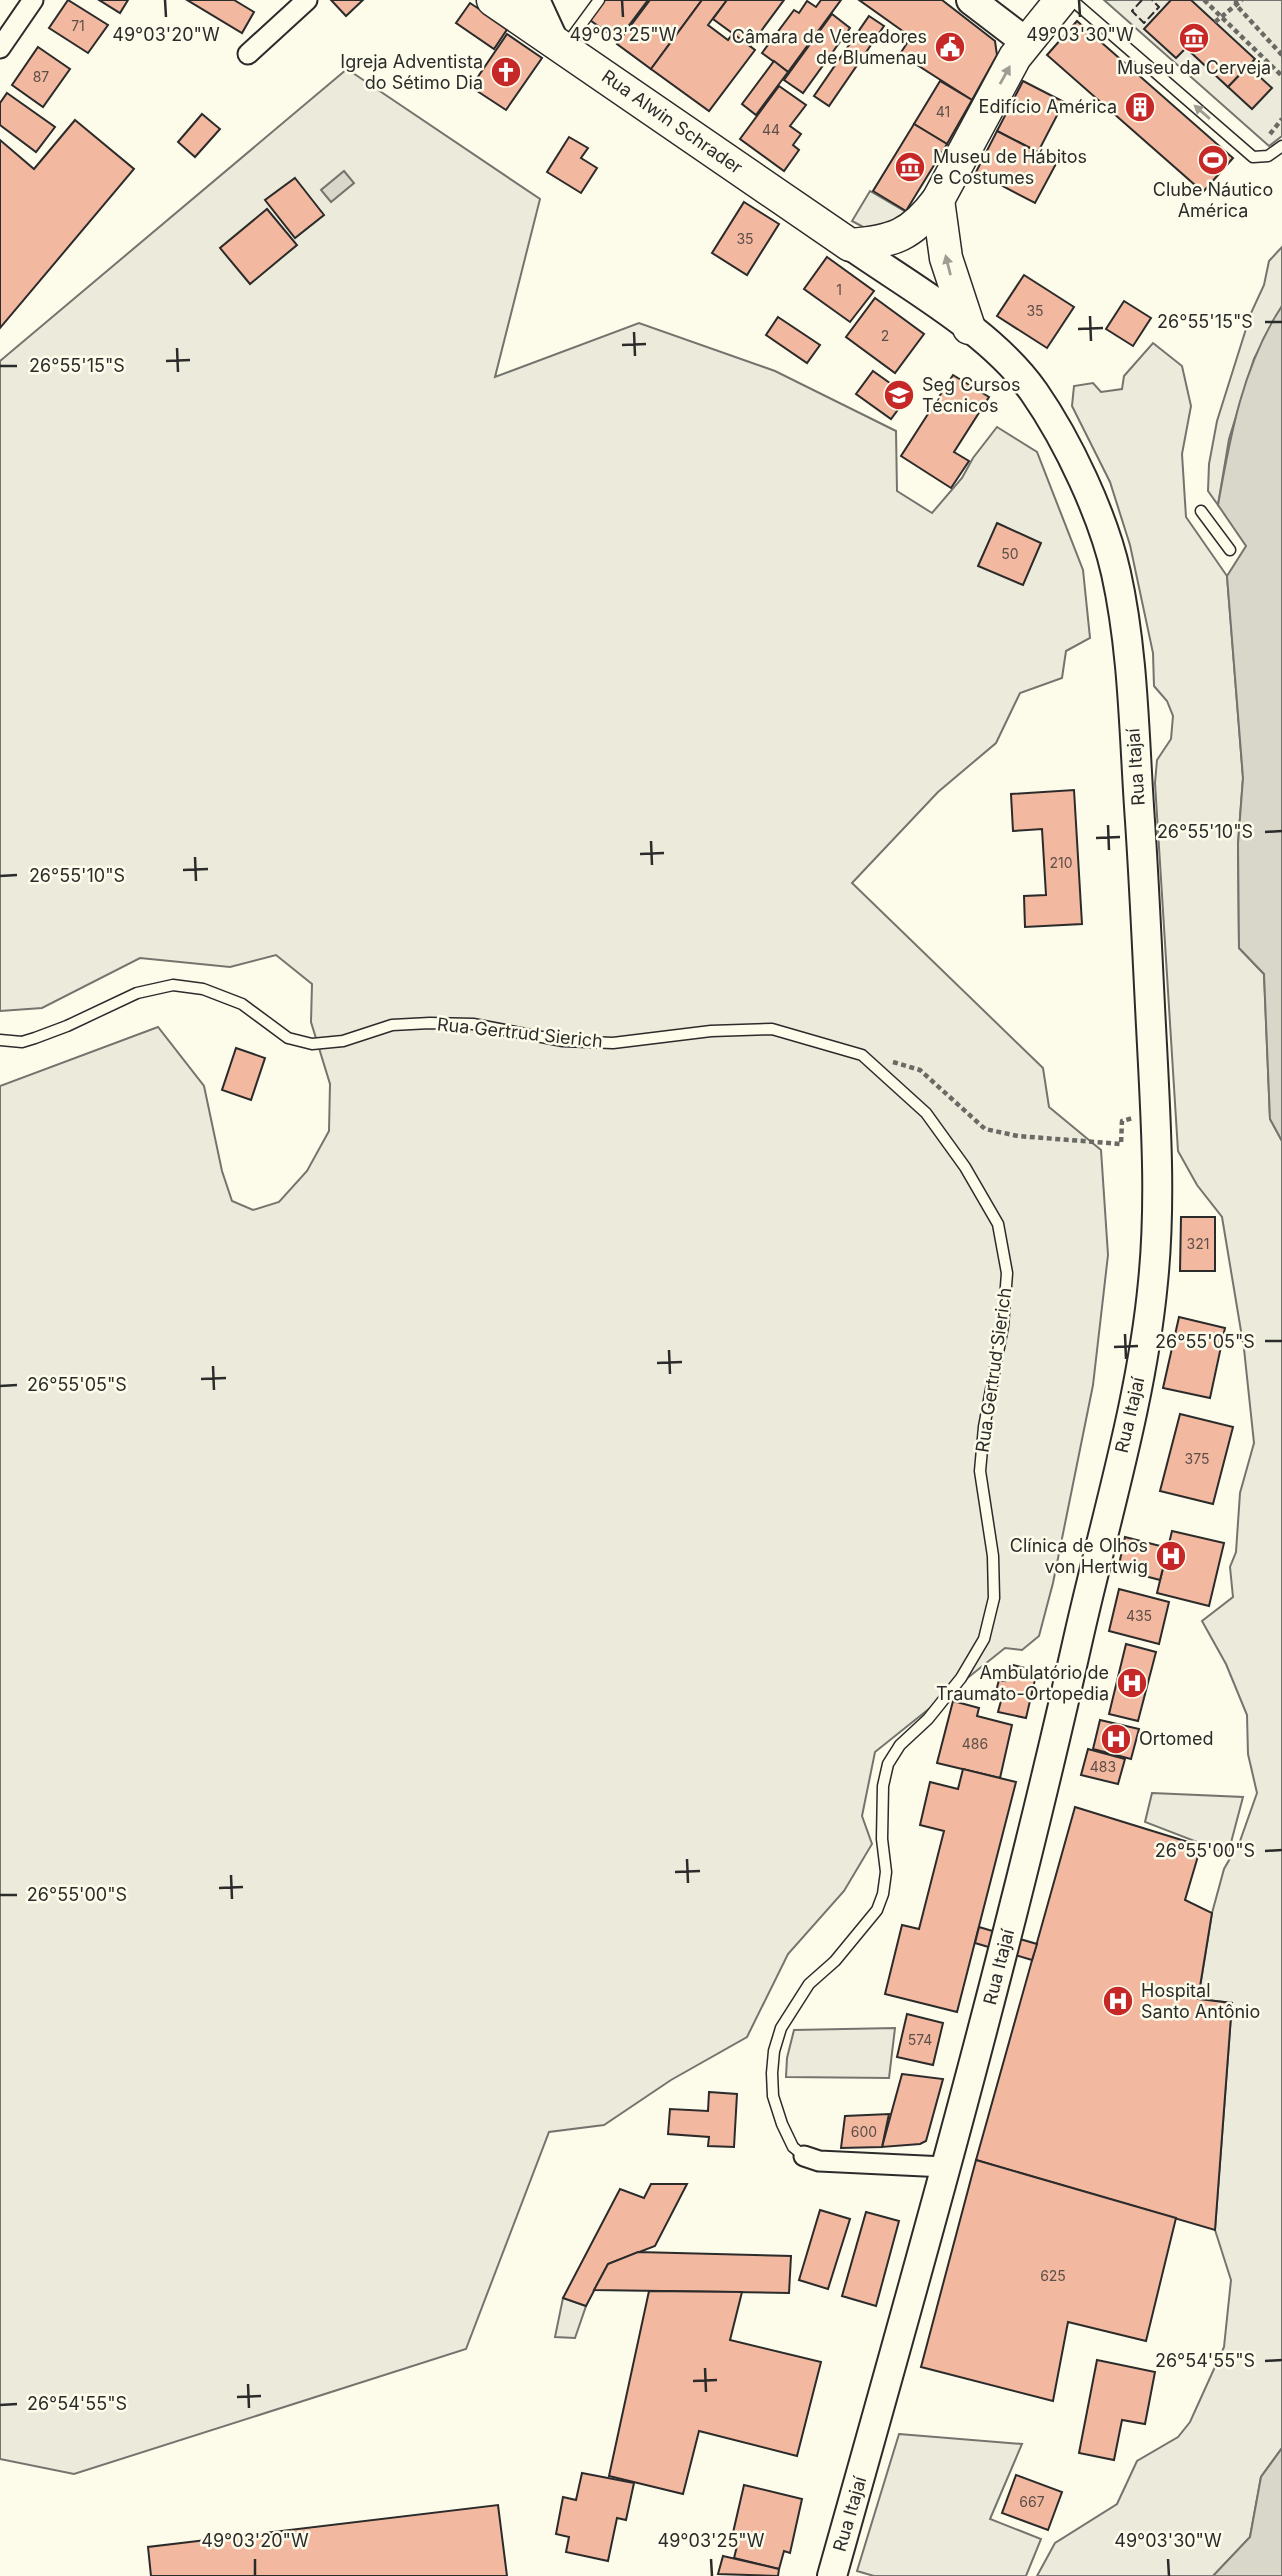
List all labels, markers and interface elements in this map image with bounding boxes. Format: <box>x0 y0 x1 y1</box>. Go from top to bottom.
house number: 71 <box>71 17 85 34</box>
museum icon: Museu da Cerveja <box>1177 21 1211 55</box>
text: 49°03'20"W <box>112 24 220 45</box>
text: 49°03'25"W <box>570 24 677 45</box>
text: 49°03'30"W <box>1026 24 1134 45</box>
place label: Câmara de Vereadores de Blumenau <box>732 26 927 68</box>
public building icon: Câmara de Vereadores de Blumenau <box>933 30 967 64</box>
place label: Igreja Adventista do Sétimo Dia <box>340 51 483 93</box>
church icon: Igreja Adventista do Sétimo Dia <box>489 55 523 89</box>
place label: Museu da Cerveja <box>1117 57 1271 78</box>
street label: Rua Alwin Schrader <box>598 65 747 178</box>
one-way arrow <box>999 65 1011 85</box>
house number: 87 <box>33 68 49 85</box>
building icon: Edifício América <box>1123 90 1157 124</box>
place label: Edifício América <box>979 96 1117 117</box>
house number: 41 <box>936 103 950 120</box>
one-way arrow <box>1193 105 1210 120</box>
house number: 44 <box>762 121 780 138</box>
sports icon: Clube Náutico América <box>1196 143 1230 177</box>
place label: Museu de Hábitos e Costumes <box>933 146 1087 188</box>
museum icon: Museu de Hábitos e Costumes <box>893 150 927 184</box>
place label: Clube Náutico América <box>1153 179 1273 221</box>
house number: 35 <box>736 230 754 247</box>
one-way arrow <box>942 254 953 276</box>
house number: 1 <box>836 281 842 298</box>
house number: 35 <box>1026 302 1044 319</box>
text: 26°55'15"S <box>1157 311 1253 332</box>
house number: 2 <box>881 327 889 344</box>
text: 26°55'15"S <box>29 355 125 376</box>
place label: Seg Cursos Técnicos <box>922 374 1021 416</box>
school or university icon: Seg Cursos Técnicos <box>882 378 916 412</box>
house number: 50 <box>1001 545 1019 562</box>
street label: Rua Itajaí <box>1122 727 1149 806</box>
text: 26°55'10"S <box>1157 821 1253 842</box>
house number: 210 <box>1049 854 1073 871</box>
text: 26°55'10"S <box>29 865 125 886</box>
street label: Rua Gertrud Sierich <box>436 1013 604 1052</box>
house number: 321 <box>1187 1235 1209 1252</box>
street label: Rua Gertrud Sierich <box>972 1286 1015 1454</box>
text: 26°55'05"S <box>1155 1331 1255 1352</box>
text: 26°55'05"S <box>27 1374 127 1395</box>
street label: Rua Itajaí <box>1111 1374 1149 1455</box>
house number: 375 <box>1185 1450 1209 1467</box>
place label: Clínica de Olhos von Hertwig <box>1010 1535 1148 1577</box>
hospital icon: Clínica de Olhos von Hertwig <box>1154 1539 1188 1573</box>
house number: 435 <box>1126 1607 1152 1624</box>
place label: Ambulatório de Traumato-Ortopedia <box>936 1662 1109 1704</box>
hospital icon: Ambulatório de Traumato-Ortopedia <box>1115 1666 1149 1700</box>
hospital icon: Ortomed <box>1099 1722 1133 1756</box>
place label: Ortomed <box>1139 1728 1214 1749</box>
house number: 486 <box>962 1735 988 1752</box>
house number: 483 <box>1090 1758 1116 1775</box>
text: 26°55'00"S <box>1155 1840 1255 1861</box>
text: 26°55'00"S <box>27 1884 127 1905</box>
street label: Rua Itajaí <box>979 1926 1018 2007</box>
place label: Hospital Santo Antônio <box>1141 1980 1260 2022</box>
hospital icon: Hospital Santo Antônio <box>1101 1984 1135 2018</box>
house number: 574 <box>908 2031 932 2048</box>
house number: 600 <box>851 2123 877 2140</box>
house number: 625 <box>1040 2267 1066 2284</box>
text: 26°54'55"S <box>1155 2350 1255 2371</box>
text: 26°54'55"S <box>27 2393 127 2414</box>
street label: Rua Itajaí <box>829 2473 870 2554</box>
house number: 667 <box>1019 2493 1045 2510</box>
text: 49°03'20"W <box>201 2530 309 2551</box>
text: 49°03'25"W <box>658 2530 765 2551</box>
text: 49°03'30"W <box>1114 2530 1222 2551</box>

